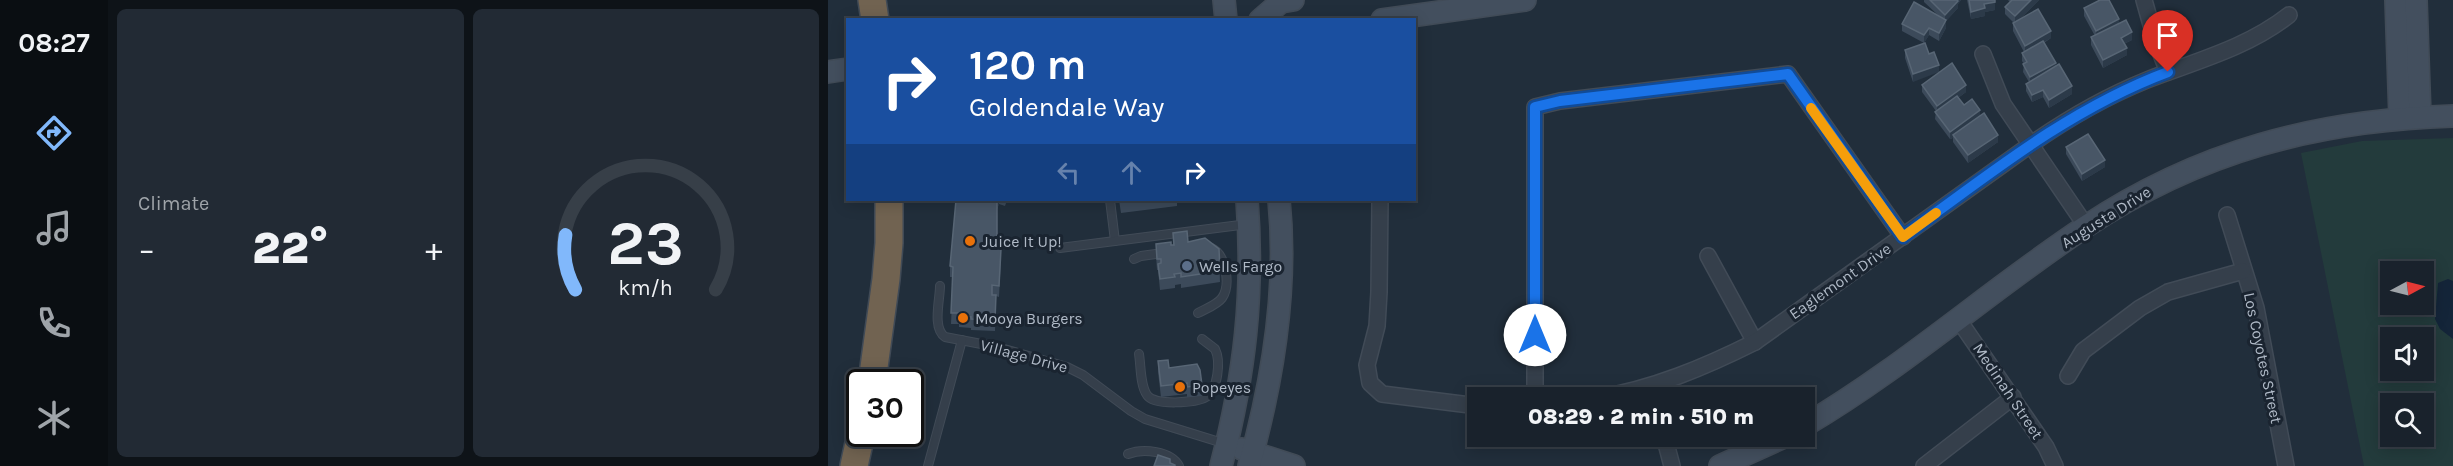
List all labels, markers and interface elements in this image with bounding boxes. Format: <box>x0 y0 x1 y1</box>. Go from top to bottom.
pin <box>2142 10 2193 72</box>
icon: arrive <box>2151 19 2184 52</box>
text: 08:27 <box>18 27 90 59</box>
text: 120 m <box>969 40 1086 90</box>
icon: right <box>870 42 948 120</box>
text: Goldendale Way <box>969 91 1164 123</box>
icon: directions <box>33 112 75 154</box>
icon: left <box>1052 156 1085 189</box>
icon: ahead <box>1115 156 1148 189</box>
icon: right <box>1178 156 1211 189</box>
street label: Augusta Drive <box>2058 182 2154 252</box>
text: Climate <box>138 192 209 215</box>
icon: music <box>33 207 75 249</box>
text: 23 <box>607 207 684 280</box>
text: 22° <box>252 222 329 274</box>
text: − <box>138 230 155 268</box>
text: + <box>425 230 443 268</box>
place label: Juice It Up! <box>982 232 1062 251</box>
marker: Juice It Up! <box>963 234 977 248</box>
street label: Eaglemont Drive <box>1785 239 1895 323</box>
place label: Wells Fargo <box>1199 257 1282 276</box>
marker: Wells Fargo <box>1180 259 1194 273</box>
north arrow <box>2380 261 2434 315</box>
map controls <box>2380 261 2434 447</box>
text: km/h <box>619 275 673 300</box>
street label: Los Coyotes Street <box>2240 291 2286 425</box>
icon: phone <box>33 302 75 344</box>
position arrow <box>1503 303 1567 367</box>
place label: Mooya Burgers <box>975 309 1083 328</box>
marker: Mooya Burgers <box>956 311 970 325</box>
button: sound <box>2380 327 2434 381</box>
street label: Village Drive <box>978 335 1070 377</box>
street label: Medinah Street <box>1969 339 2047 443</box>
speed limit sign: 30 <box>846 369 924 447</box>
place label: Popeyes <box>1192 378 1251 397</box>
marker: Popeyes <box>1173 380 1187 394</box>
button: search <box>2380 393 2434 447</box>
icon: climate <box>33 397 75 439</box>
text: 08:29 · 2 min · 510 m <box>1528 404 1754 430</box>

